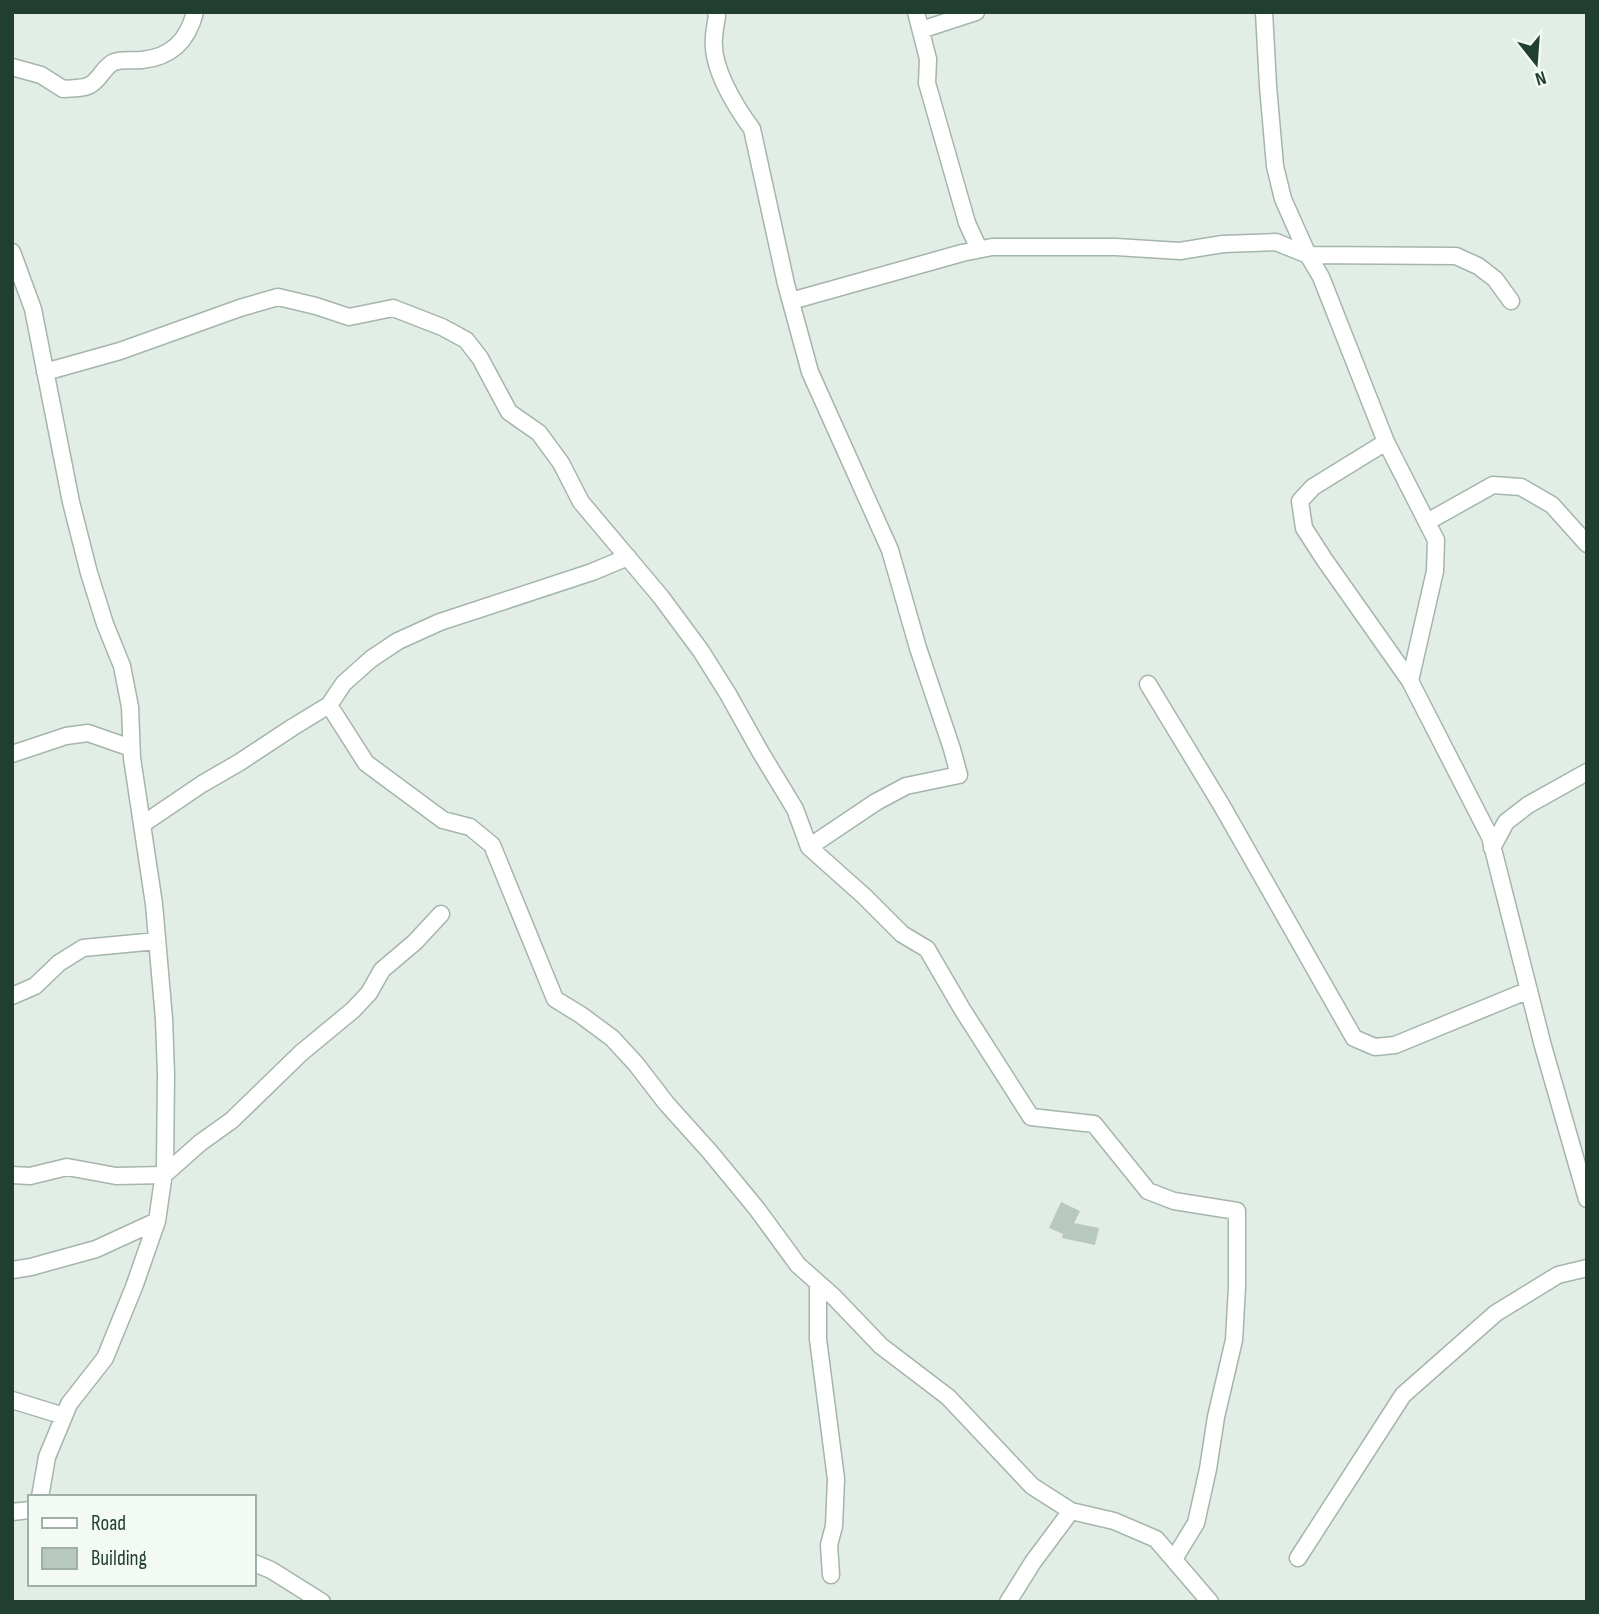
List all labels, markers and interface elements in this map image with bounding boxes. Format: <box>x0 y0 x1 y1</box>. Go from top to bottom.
north arrow <box>1501 28 1571 98</box>
text: N <box>1532 65 1549 90</box>
legend <box>28 1495 256 1586</box>
text: Road <box>91 1511 126 1536</box>
text: Building <box>91 1546 147 1571</box>

